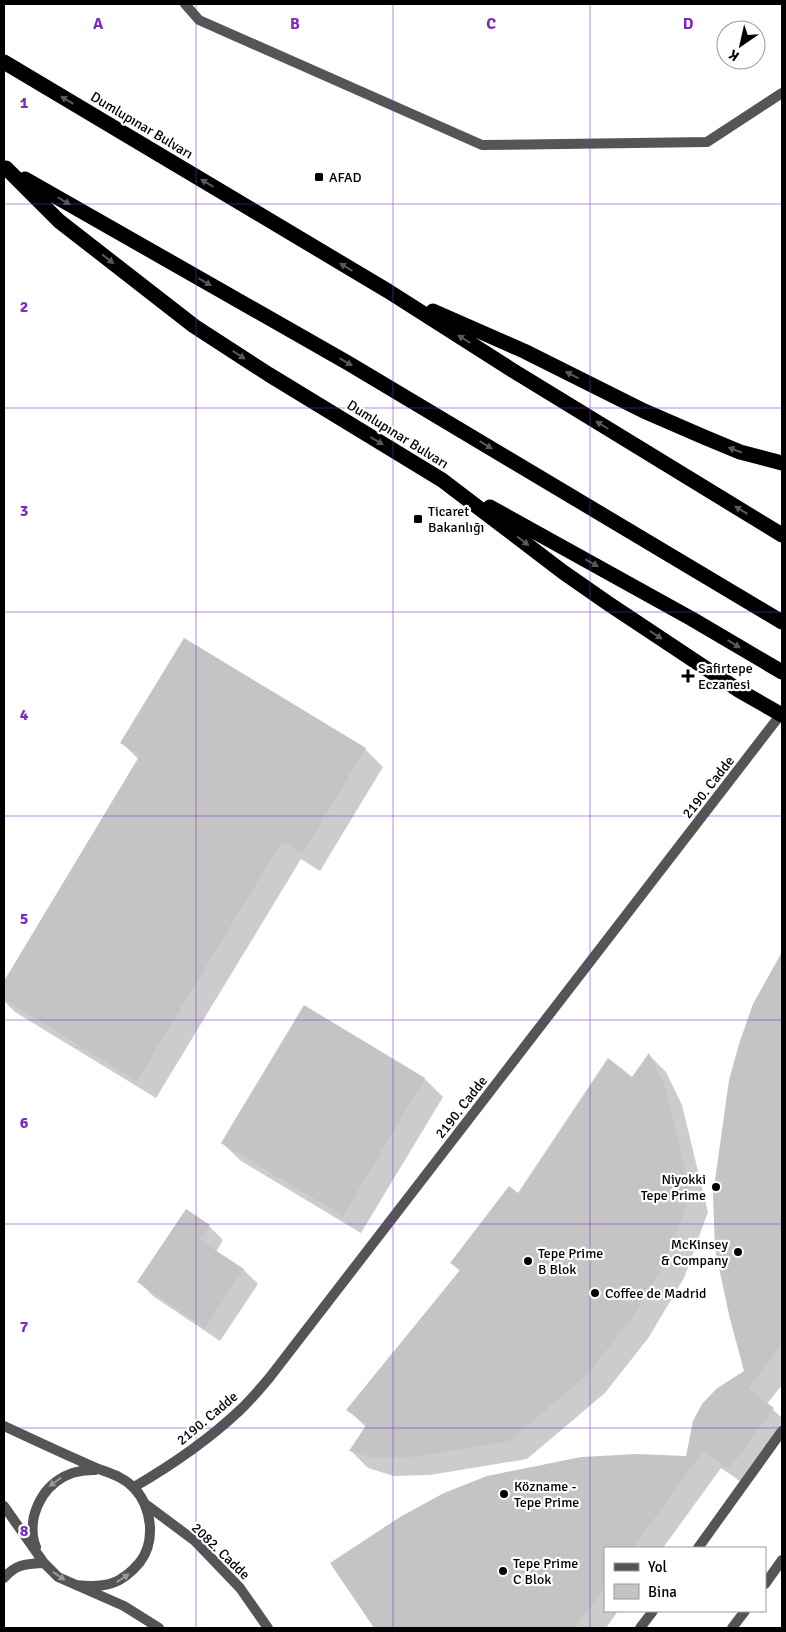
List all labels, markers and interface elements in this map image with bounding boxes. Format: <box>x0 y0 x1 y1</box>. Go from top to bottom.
text: A <box>93 14 104 34</box>
text: B <box>290 14 300 34</box>
text: C <box>486 14 496 34</box>
text: D <box>683 14 694 34</box>
north arrow <box>716 20 766 70</box>
text: K <box>725 46 742 65</box>
street label: Dumlupınar Bulvarı <box>87 88 196 163</box>
text: 1 <box>20 93 29 113</box>
one-way arrow <box>61 95 74 104</box>
place label: AFAD <box>329 169 362 186</box>
marker: AFAD <box>313 171 325 183</box>
one-way arrow <box>200 179 213 188</box>
one-way arrow <box>57 197 70 206</box>
one-way arrow <box>101 253 114 264</box>
one-way arrow <box>340 262 353 271</box>
one-way arrow <box>198 277 211 286</box>
text: 2 <box>20 297 28 317</box>
one-way arrow <box>457 335 471 344</box>
one-way arrow <box>232 350 245 360</box>
one-way arrow <box>339 358 353 367</box>
one-way arrow <box>565 371 579 379</box>
street label: Dumlupınar Bulvarı <box>344 396 452 472</box>
one-way arrow <box>595 421 608 430</box>
one-way arrow <box>370 436 383 445</box>
one-way arrow <box>479 441 492 450</box>
one-way arrow <box>727 446 742 454</box>
text: 3 <box>20 501 28 521</box>
place label: Ticaret Bakanlığı <box>428 503 484 536</box>
one-way arrow <box>734 506 747 515</box>
marker: Ticaret Bakanlığı <box>412 513 424 525</box>
one-way arrow <box>516 536 529 547</box>
one-way arrow <box>585 559 599 567</box>
one-way arrow <box>649 630 662 640</box>
one-way arrow <box>728 639 741 648</box>
place label: Safirtepe Eczanesi <box>698 660 753 693</box>
marker: Safirtepe Eczanesi <box>682 670 694 682</box>
text: 4 <box>20 705 29 725</box>
street label: 2190. Cadde <box>679 753 738 822</box>
text: 5 <box>20 909 28 929</box>
street label: 2190. Cadde <box>432 1073 491 1142</box>
text: 6 <box>20 1113 29 1133</box>
place label: Niyokki Tepe Prime <box>641 1171 706 1204</box>
marker: Niyokki Tepe Prime <box>710 1181 722 1193</box>
place label: McKinsey & Company <box>661 1236 728 1269</box>
place label: Tepe Prime B Blok <box>538 1245 603 1278</box>
marker: McKinsey & Company <box>732 1246 744 1258</box>
marker: Tepe Prime B Blok <box>522 1255 534 1267</box>
place label: Coffee de Madrid <box>605 1285 706 1302</box>
marker: Coffee de Madrid <box>589 1287 601 1299</box>
text: 7 <box>20 1317 29 1337</box>
street label: 2190. Cadde <box>173 1388 241 1449</box>
one-way arrow <box>49 1477 62 1487</box>
place label: Közname - Tepe Prime <box>514 1478 579 1511</box>
marker: Közname - Tepe Prime <box>498 1488 510 1500</box>
street label: 2082. Cadde <box>188 1519 253 1583</box>
text: 8 <box>20 1521 29 1541</box>
legend <box>604 1547 766 1612</box>
place label: Tepe Prime C Blok <box>513 1555 578 1588</box>
text: Yol <box>648 1558 667 1576</box>
marker: Tepe Prime C Blok <box>497 1565 509 1577</box>
one-way arrow <box>52 1571 66 1581</box>
one-way arrow <box>116 1573 129 1582</box>
text: Bina <box>648 1583 677 1601</box>

